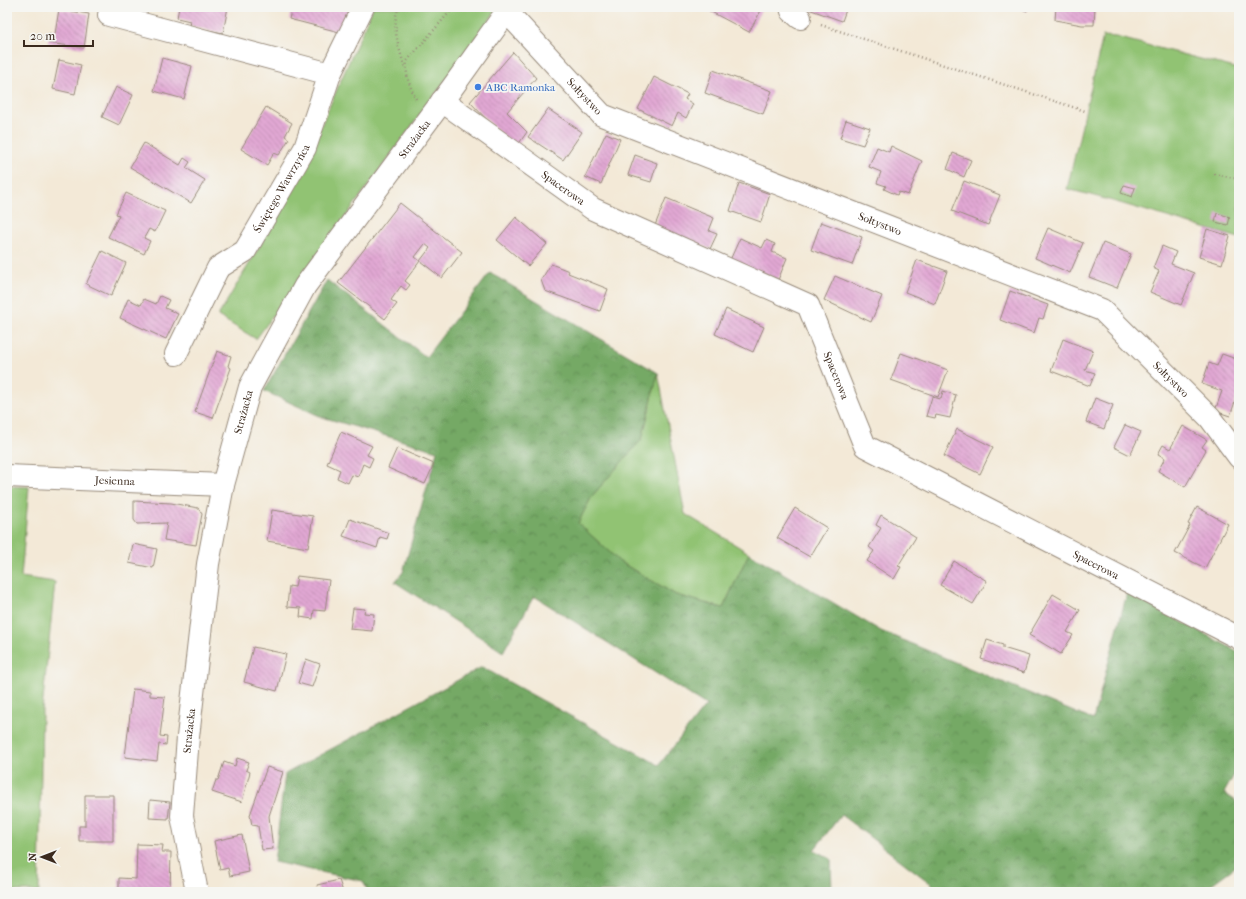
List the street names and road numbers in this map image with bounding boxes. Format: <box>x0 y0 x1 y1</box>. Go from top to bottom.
street label: Sołtystwo <box>564 75 605 118</box>
street label: Strażacka <box>396 116 433 161</box>
street label: Świętego Wawrzyńca <box>251 142 313 235</box>
street label: Spacerowa <box>539 168 588 208</box>
street label: Sołtystwo <box>857 209 904 238</box>
street label: Spacerowa <box>821 350 852 402</box>
street label: Sołtystwo <box>1150 358 1192 400</box>
street label: Strażacka <box>231 388 256 435</box>
street label: Jesienna <box>94 473 136 488</box>
street label: Spacerowa <box>1071 547 1122 582</box>
street label: Strażacka <box>180 707 198 754</box>

